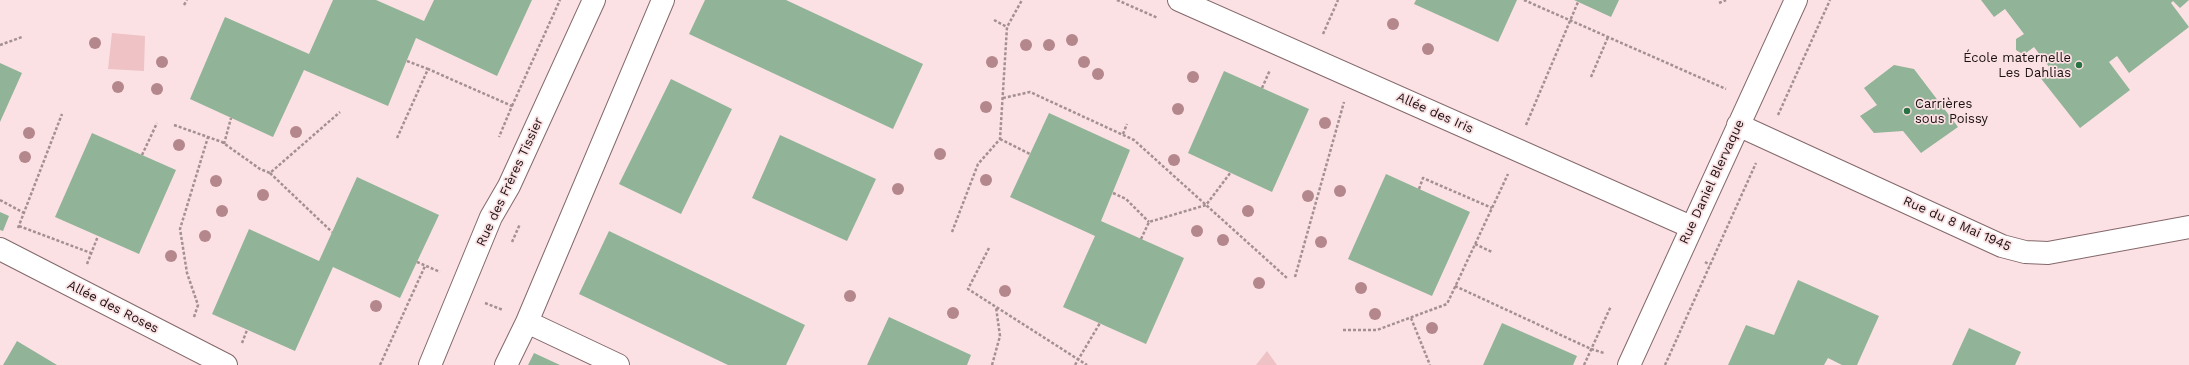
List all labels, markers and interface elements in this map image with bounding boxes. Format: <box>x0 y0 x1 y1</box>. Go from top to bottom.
place label: École maternelle Les Dahlias <box>1963 50 2071 81</box>
marker: École maternelle Les Dahlias <box>2074 60 2084 70</box>
street label: Allée des Iris <box>1394 89 1476 137</box>
place label: Carrières sous Poissy <box>1915 96 1988 127</box>
marker: Carrières sous Poissy <box>1902 106 1912 116</box>
street label: Rue des Frères Tissier <box>473 115 547 249</box>
street label: Rue Daniel Blervaque <box>1676 117 1748 247</box>
street label: Rue du 8 Mai 1945 <box>1901 193 2013 255</box>
street label: Allée des Roses <box>65 277 161 337</box>

